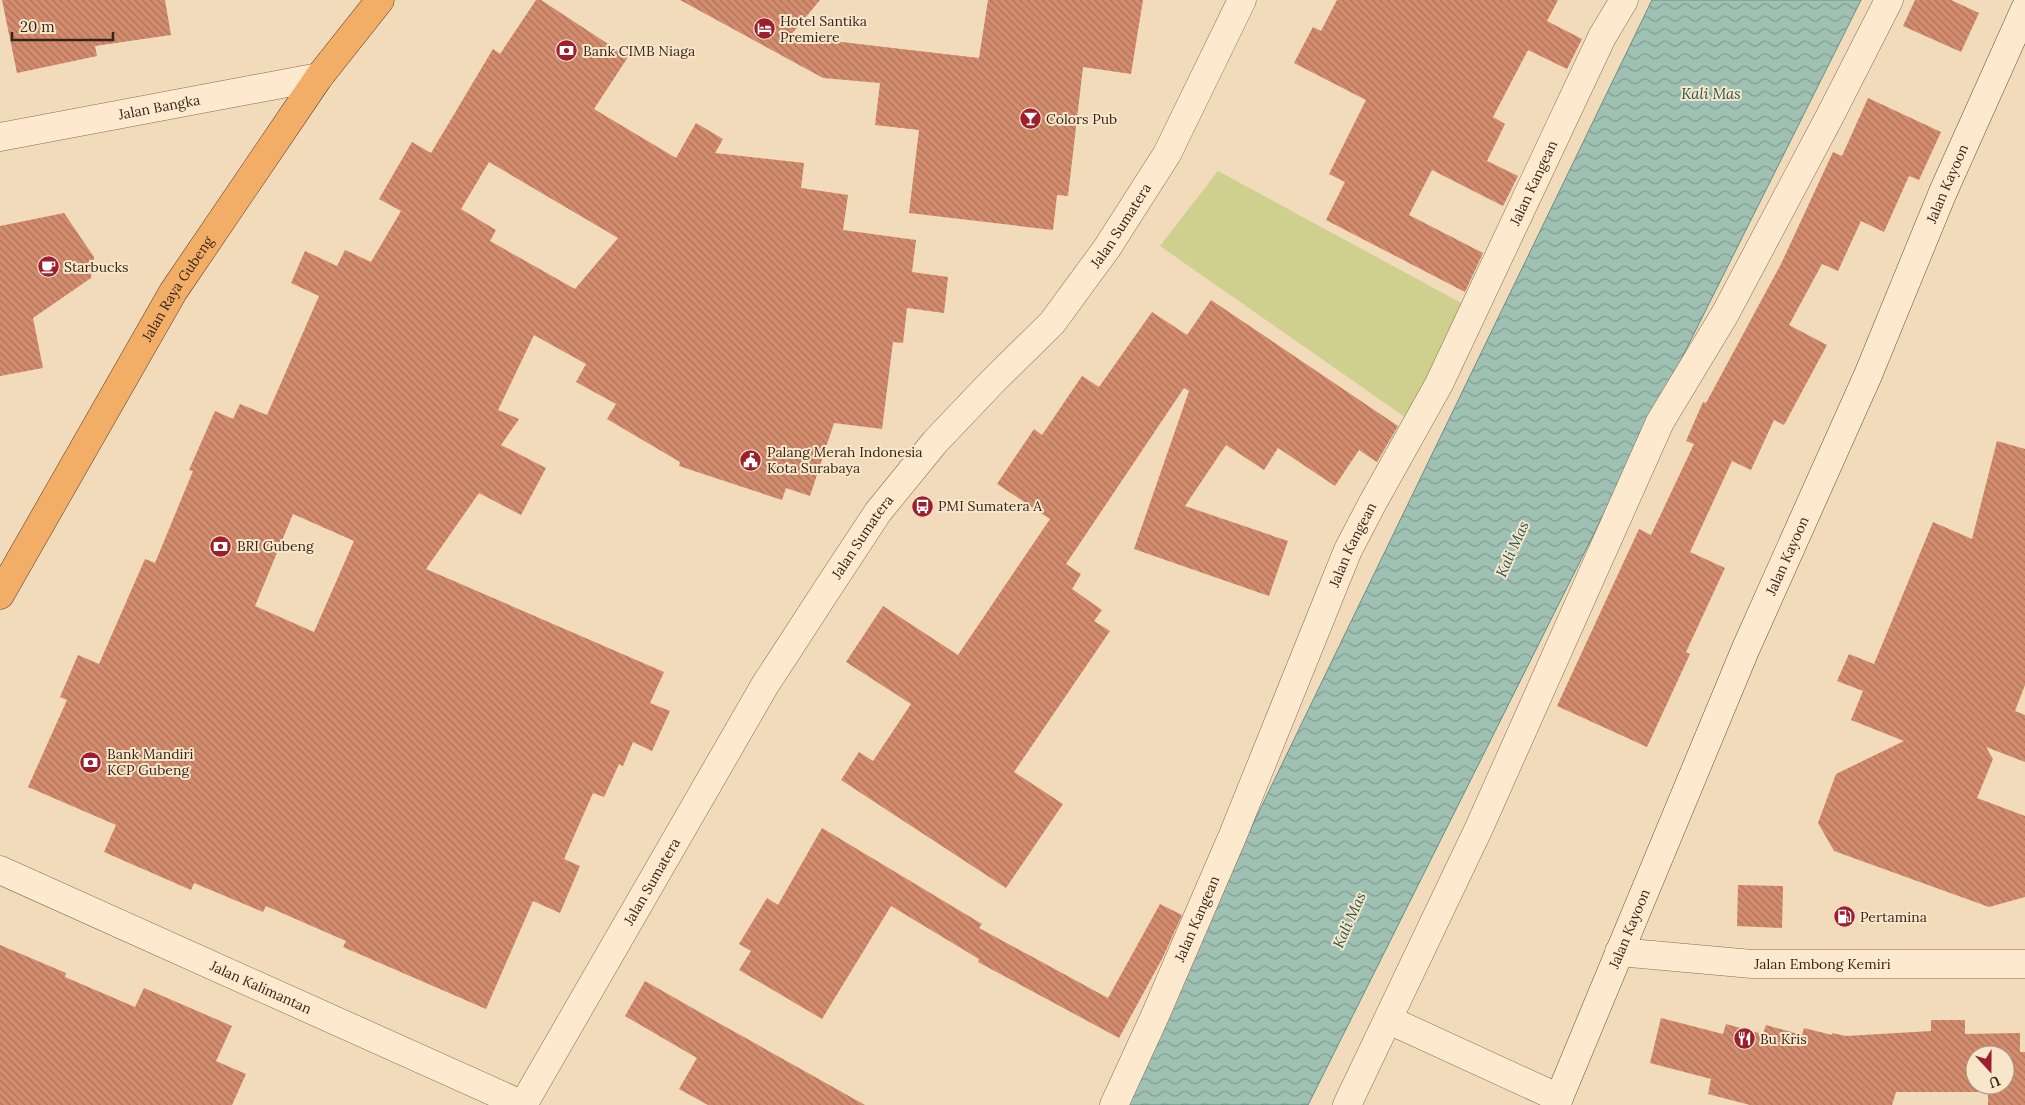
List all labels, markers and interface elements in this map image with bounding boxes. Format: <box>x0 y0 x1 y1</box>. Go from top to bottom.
scale bar <box>12 10 114 42</box>
place label: Hotel Santika Premiere <box>780 12 867 46</box>
text: 20 m <box>20 17 55 36</box>
hotel icon: Hotel Santika Premiere <box>752 17 776 41</box>
bank icon: Bank CIMB Niaga <box>555 39 579 63</box>
place label: Bank CIMB Niaga <box>583 42 695 60</box>
water label: Kali Mas <box>1681 84 1741 103</box>
street label: Jalan Bangka <box>116 91 202 124</box>
bar icon: Colors Pub <box>1018 107 1042 131</box>
place label: Colors Pub <box>1046 110 1117 128</box>
street label: Jalan Kangean <box>1505 137 1561 229</box>
street label: Jalan Kayoon <box>1922 141 1972 227</box>
street label: Jalan Sumatera <box>1086 180 1155 272</box>
street label: Jalan Raya Gubeng <box>137 233 217 345</box>
cafe icon: Starbucks <box>36 255 60 279</box>
place label: Starbucks <box>64 258 128 276</box>
place label: Palang Merah Indonesia Kota Surabaya <box>767 443 923 477</box>
public building icon: Palang Merah Indonesia Kota Surabaya <box>739 448 763 472</box>
street label: Jalan Sumatera <box>827 491 897 583</box>
bus stop icon: PMI Sumatera A <box>910 494 934 518</box>
place label: PMI Sumatera A <box>938 497 1042 515</box>
street label: Jalan Kangean <box>1325 499 1380 591</box>
street label: Jalan Kayoon <box>1761 513 1813 599</box>
water label: Kali Mas <box>1491 518 1533 580</box>
bank icon: BRI Gubeng <box>209 534 233 558</box>
place label: BRI Gubeng <box>237 537 314 555</box>
place label: Bank Mandiri KCP Gubeng <box>107 745 194 779</box>
bank icon: Bank Mandiri KCP Gubeng <box>79 750 103 774</box>
street label: Jalan Sumatera <box>619 835 684 929</box>
street label: Jalan Kangean <box>1170 872 1224 965</box>
street label: Jalan Kayoon <box>1604 886 1654 972</box>
water label: Kali Mas <box>1328 889 1370 951</box>
fuel station icon: Pertamina <box>1832 905 1856 929</box>
place label: Pertamina <box>1860 908 1927 926</box>
street label: Jalan Embong Kemiri <box>1753 955 1891 973</box>
street label: Jalan Kalimantan <box>206 956 315 1018</box>
restaurant icon: Bu Kris <box>1732 1027 1756 1051</box>
place label: Bu Kris <box>1760 1030 1807 1048</box>
north arrow <box>1965 1045 2015 1095</box>
text: U <box>1986 1072 2003 1093</box>

